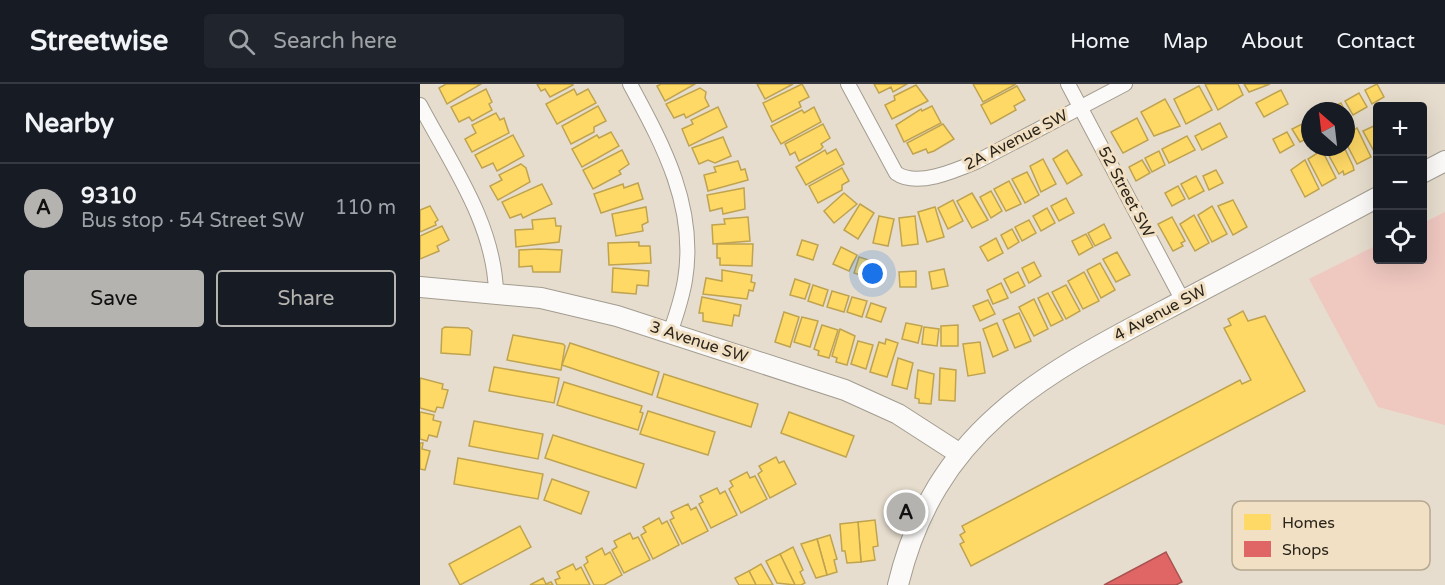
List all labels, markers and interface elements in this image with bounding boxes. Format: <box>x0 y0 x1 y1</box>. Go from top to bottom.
search box <box>204 14 624 68</box>
text: Streetwise <box>30 24 168 58</box>
icon: search <box>225 25 258 58</box>
text: Search here <box>273 28 397 54</box>
text: Home <box>1070 29 1130 54</box>
text: Map <box>1163 29 1208 54</box>
text: About <box>1241 29 1303 54</box>
text: Contact <box>1336 29 1415 54</box>
north arrow <box>1301 102 1355 156</box>
map controls <box>1373 102 1427 264</box>
button: + <box>1373 102 1427 156</box>
street label: 2A Avenue SW <box>961 105 1071 175</box>
text: Nearby <box>24 108 114 139</box>
street label: 52 Street SW <box>1094 143 1158 241</box>
button: − <box>1373 156 1427 210</box>
text: 9310 <box>81 183 136 209</box>
text: A <box>36 196 51 220</box>
text: 110 m <box>335 196 396 220</box>
text: Bus stop · 54 Street SW <box>81 209 304 233</box>
button: locate <box>1373 210 1427 264</box>
your location <box>858 259 887 288</box>
button: Save <box>24 270 204 327</box>
button: Share <box>216 270 396 327</box>
street label: 4 Avenue SW <box>1110 280 1210 346</box>
street label: 3 Avenue SW <box>648 317 750 367</box>
pin: A <box>886 490 926 534</box>
legend <box>1232 501 1430 570</box>
text: Homes <box>1282 513 1335 533</box>
text: Shops <box>1282 540 1329 560</box>

